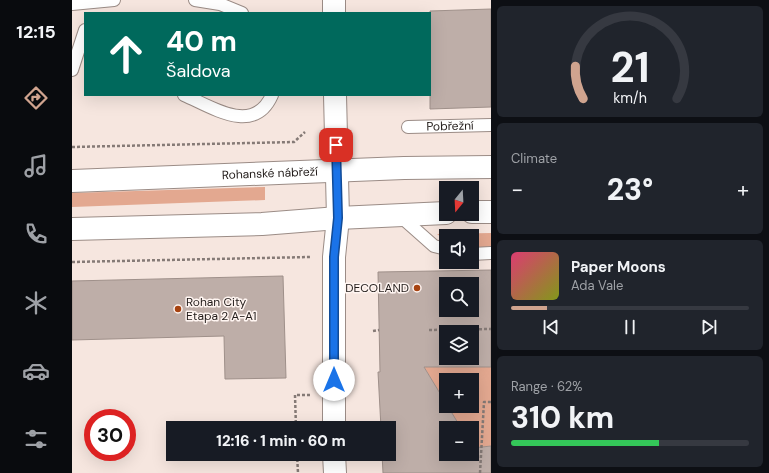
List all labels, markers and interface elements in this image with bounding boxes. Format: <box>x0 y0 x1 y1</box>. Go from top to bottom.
text: 12:15 <box>16 20 56 44</box>
text: 40 m <box>166 23 237 60</box>
icon: ahead <box>100 28 152 80</box>
text: 21 <box>610 41 650 95</box>
text: Šaldova <box>166 59 231 83</box>
icon: directions <box>22 84 50 112</box>
text: km/h <box>613 89 647 107</box>
street label: Pobřežní <box>426 117 474 135</box>
pin <box>319 128 353 162</box>
icon: arrive <box>325 134 347 156</box>
text: Climate <box>511 150 557 167</box>
icon: music <box>22 152 50 180</box>
street label: Rohanské nábřeží <box>222 163 318 183</box>
text: 23° <box>607 170 653 209</box>
text: − <box>511 175 523 204</box>
text: + <box>737 175 749 204</box>
north arrow <box>439 181 479 221</box>
map controls <box>439 181 479 461</box>
icon: phone <box>22 220 50 248</box>
button: sound <box>439 229 479 269</box>
text: Paper Moons <box>571 257 666 277</box>
button: search <box>439 277 479 317</box>
text: Ada Vale <box>571 277 623 294</box>
place label: DECOLAND <box>345 280 409 296</box>
marker: DECOLAND <box>412 283 422 293</box>
icon: climate <box>22 289 50 317</box>
place label: Rohan City Etapa 2 A-A1 <box>186 294 256 324</box>
marker: Rohan City Etapa 2 A-A1 <box>173 304 183 314</box>
icon: previous <box>540 316 562 338</box>
icon: pause <box>619 316 641 338</box>
icon: next <box>698 316 720 338</box>
button: layers <box>439 325 479 365</box>
icon: car <box>22 357 50 385</box>
position arrow <box>313 359 355 401</box>
button: + <box>439 373 479 413</box>
text: Range · 62% <box>511 378 582 395</box>
text: 310 km <box>511 398 614 437</box>
speed limit sign: 30 <box>84 409 136 461</box>
button: − <box>439 421 479 461</box>
icon: filters <box>22 425 50 453</box>
text: 12:16 · 1 min · 60 m <box>216 431 346 451</box>

